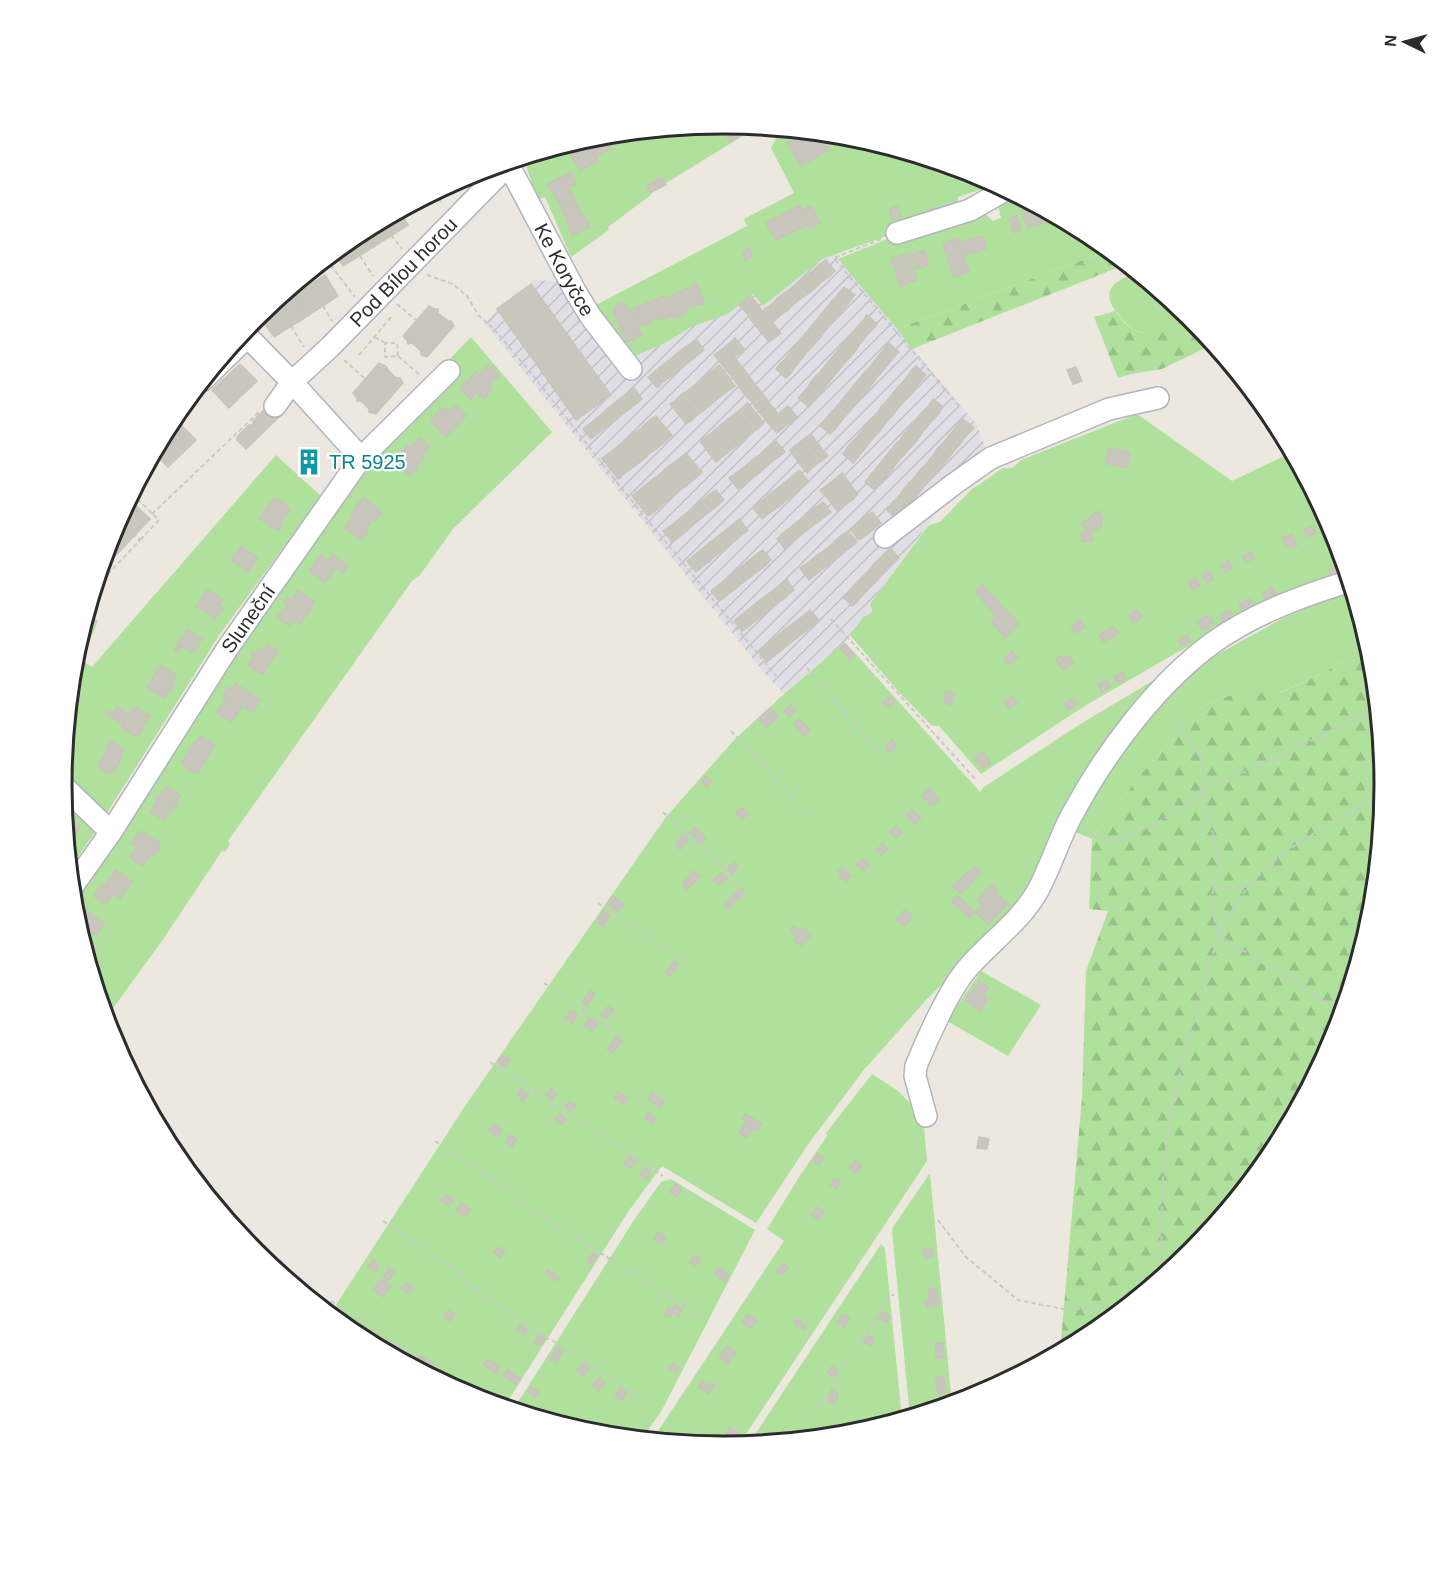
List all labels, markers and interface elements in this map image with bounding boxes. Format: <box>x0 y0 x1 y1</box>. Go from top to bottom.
north arrow <box>1375 12 1435 72</box>
text: N <box>1382 34 1400 47</box>
street label: Pod Bílou horou <box>345 213 461 331</box>
street label: Ke Koryčce <box>530 220 599 320</box>
building icon: TR 5925 <box>294 447 324 477</box>
place label: TR 5925 <box>329 451 406 473</box>
street label: Sluneční <box>217 580 280 657</box>

